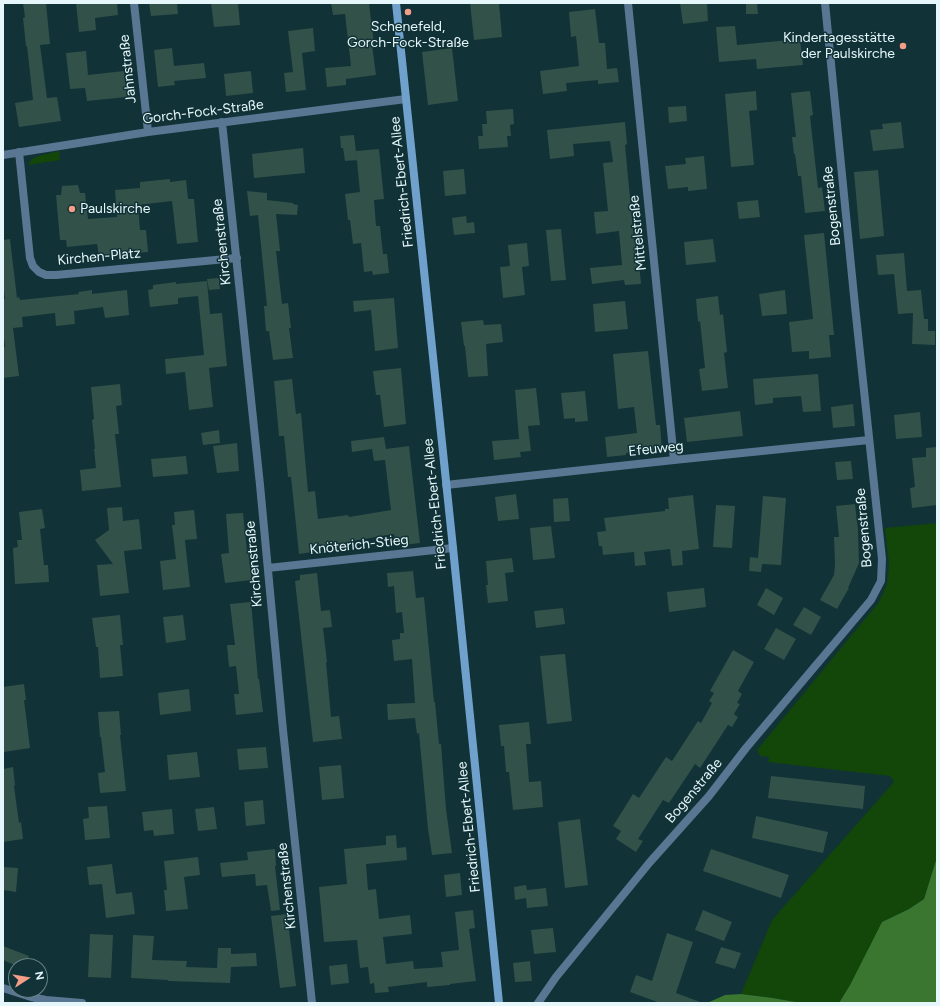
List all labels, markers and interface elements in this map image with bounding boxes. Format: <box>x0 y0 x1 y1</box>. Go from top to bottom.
marker: Schenefeld, Gorch-Fock-Straße <box>403 7 413 17</box>
place label: Schenefeld, Gorch-Fock-Straße <box>347 19 469 52</box>
place label: Kindertagesstätte der Paulskirche <box>783 30 895 62</box>
street label: Jahnstraße <box>116 34 140 104</box>
marker: Kindertagesstätte der Paulskirche <box>898 41 908 51</box>
street label: Gorch-Fock-Straße <box>142 96 264 128</box>
street label: Friedrich-Ebert-Allee <box>387 116 417 248</box>
street label: Bogenstraße <box>819 166 845 246</box>
street label: Mittelstraße <box>626 195 650 271</box>
street label: Kirchenstraße <box>209 198 235 286</box>
place label: Paulskirche <box>80 201 150 217</box>
marker: Paulskirche <box>67 204 77 214</box>
street label: Kirchen-Platz <box>57 245 141 269</box>
street label: Friedrich-Ebert-Allee <box>420 438 450 570</box>
street label: Efeuweg <box>628 438 684 460</box>
street label: Bogenstraße <box>852 488 876 568</box>
street label: Kirchenstraße <box>242 520 266 608</box>
street label: Knöterich-Stieg <box>309 531 409 559</box>
street label: Bogenstraße <box>662 755 726 827</box>
street label: Friedrich-Ebert-Allee <box>454 761 484 893</box>
street label: Kirchenstraße <box>274 842 300 930</box>
north arrow <box>8 958 48 998</box>
text: N <box>32 970 46 981</box>

